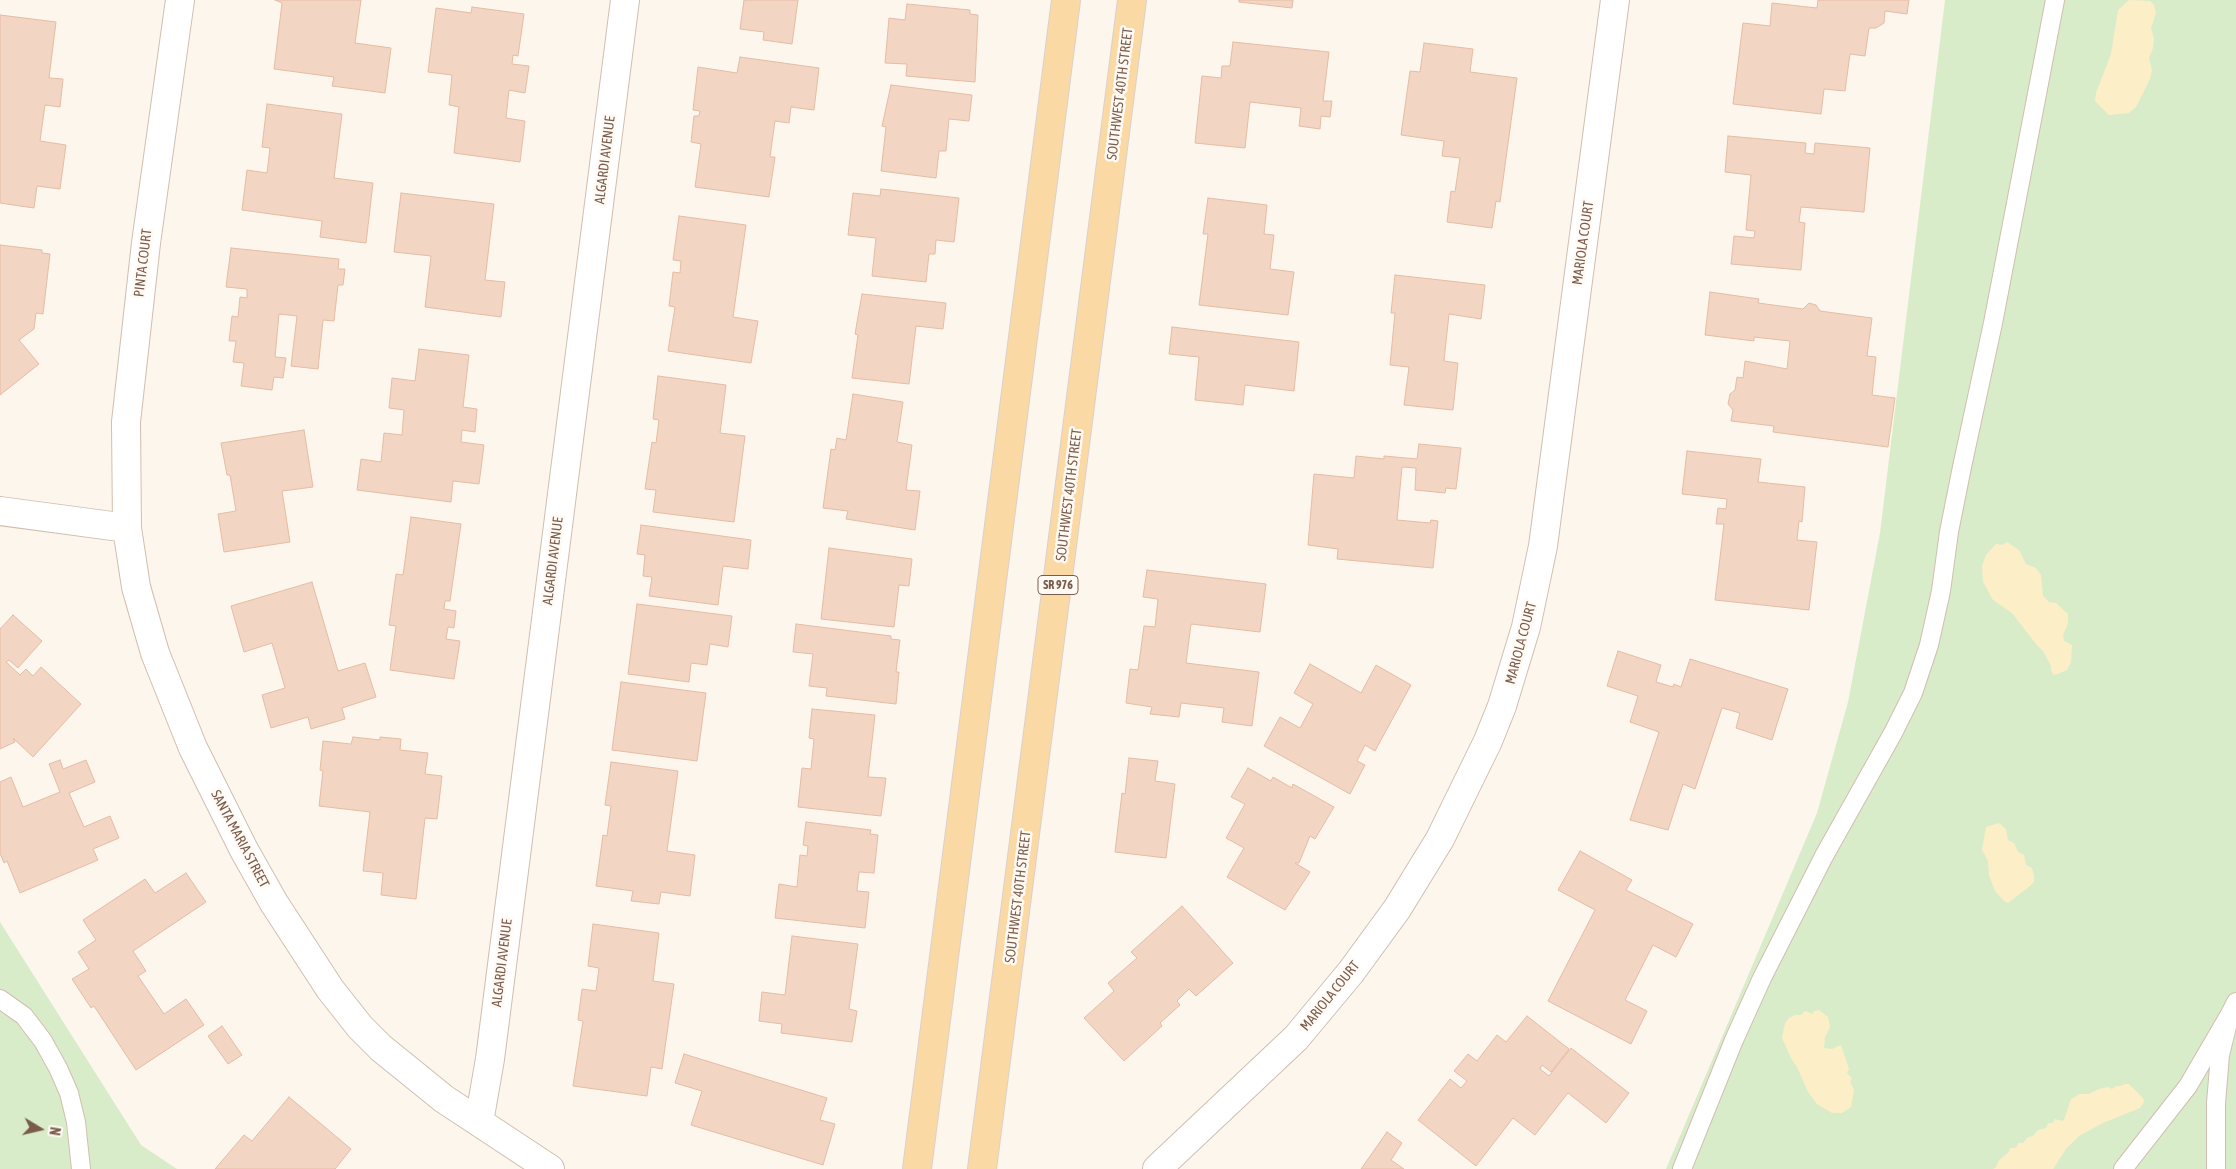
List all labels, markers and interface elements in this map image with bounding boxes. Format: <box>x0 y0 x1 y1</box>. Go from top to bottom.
street label: SOUTHWEST 40TH STREET <box>1104 27 1136 161</box>
street label: ALGARDI AVENUE <box>591 115 619 205</box>
street label: MARIOLA COURT <box>1569 200 1597 286</box>
street label: PINTA COURT <box>130 228 156 298</box>
street label: SOUTHWEST 40TH STREET <box>1053 428 1085 562</box>
street label: ALGARDI AVENUE <box>539 516 567 606</box>
road number: SR 976 <box>1038 576 1078 594</box>
street label: MARIOLA COURT <box>1502 600 1540 686</box>
street label: SANTA MARIA STREET <box>207 787 273 891</box>
street label: SOUTHWEST 40TH STREET <box>1002 830 1034 964</box>
street label: ALGARDI AVENUE <box>488 918 516 1008</box>
street label: MARIOLA COURT <box>1297 958 1363 1034</box>
north arrow <box>15 1104 65 1154</box>
text: N <box>46 1126 63 1137</box>

